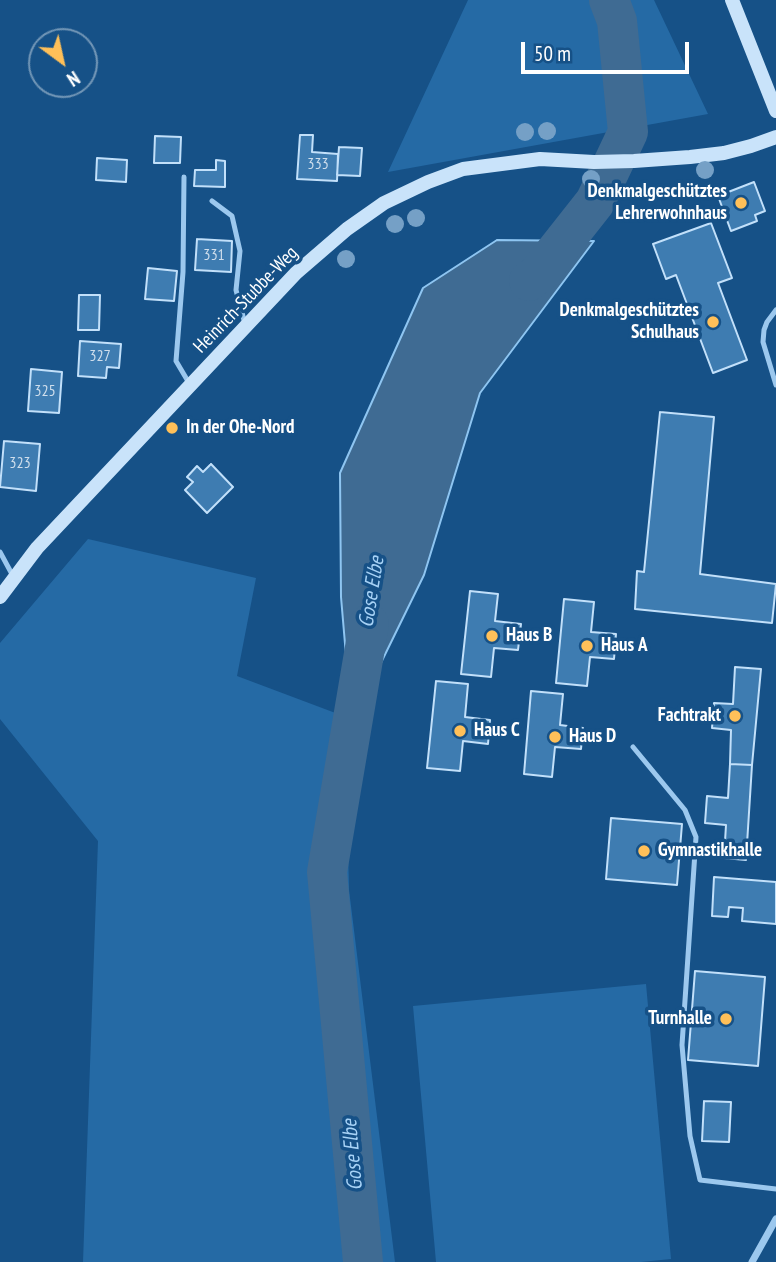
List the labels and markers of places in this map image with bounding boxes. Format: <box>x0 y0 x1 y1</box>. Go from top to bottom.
place label: Denkmalgeschütztes Lehrerwohnhaus <box>588 181 727 225</box>
marker: Denkmalgeschütztes Lehrerwohnhaus <box>733 195 749 211</box>
place label: Denkmalgeschütztes Schulhaus <box>560 300 699 344</box>
marker: Denkmalgeschütztes Schulhaus <box>705 314 721 330</box>
place label: In der Ohe-Nord <box>186 417 295 439</box>
marker: In der Ohe-Nord <box>164 420 180 436</box>
place label: Haus B <box>506 625 552 647</box>
marker: Haus B <box>484 628 500 644</box>
place label: Haus A <box>601 635 648 657</box>
marker: Haus A <box>579 638 595 654</box>
place label: Fachtrakt <box>658 705 721 727</box>
marker: Fachtrakt <box>727 708 743 724</box>
place label: Haus C <box>474 720 520 742</box>
marker: Haus C <box>452 723 468 739</box>
place label: Haus D <box>569 726 616 748</box>
marker: Haus D <box>547 729 563 745</box>
place label: Gymnastikhalle <box>658 840 762 862</box>
marker: Gymnastikhalle <box>636 843 652 859</box>
place label: Turnhalle <box>648 1008 712 1030</box>
marker: Turnhalle <box>718 1011 734 1027</box>

